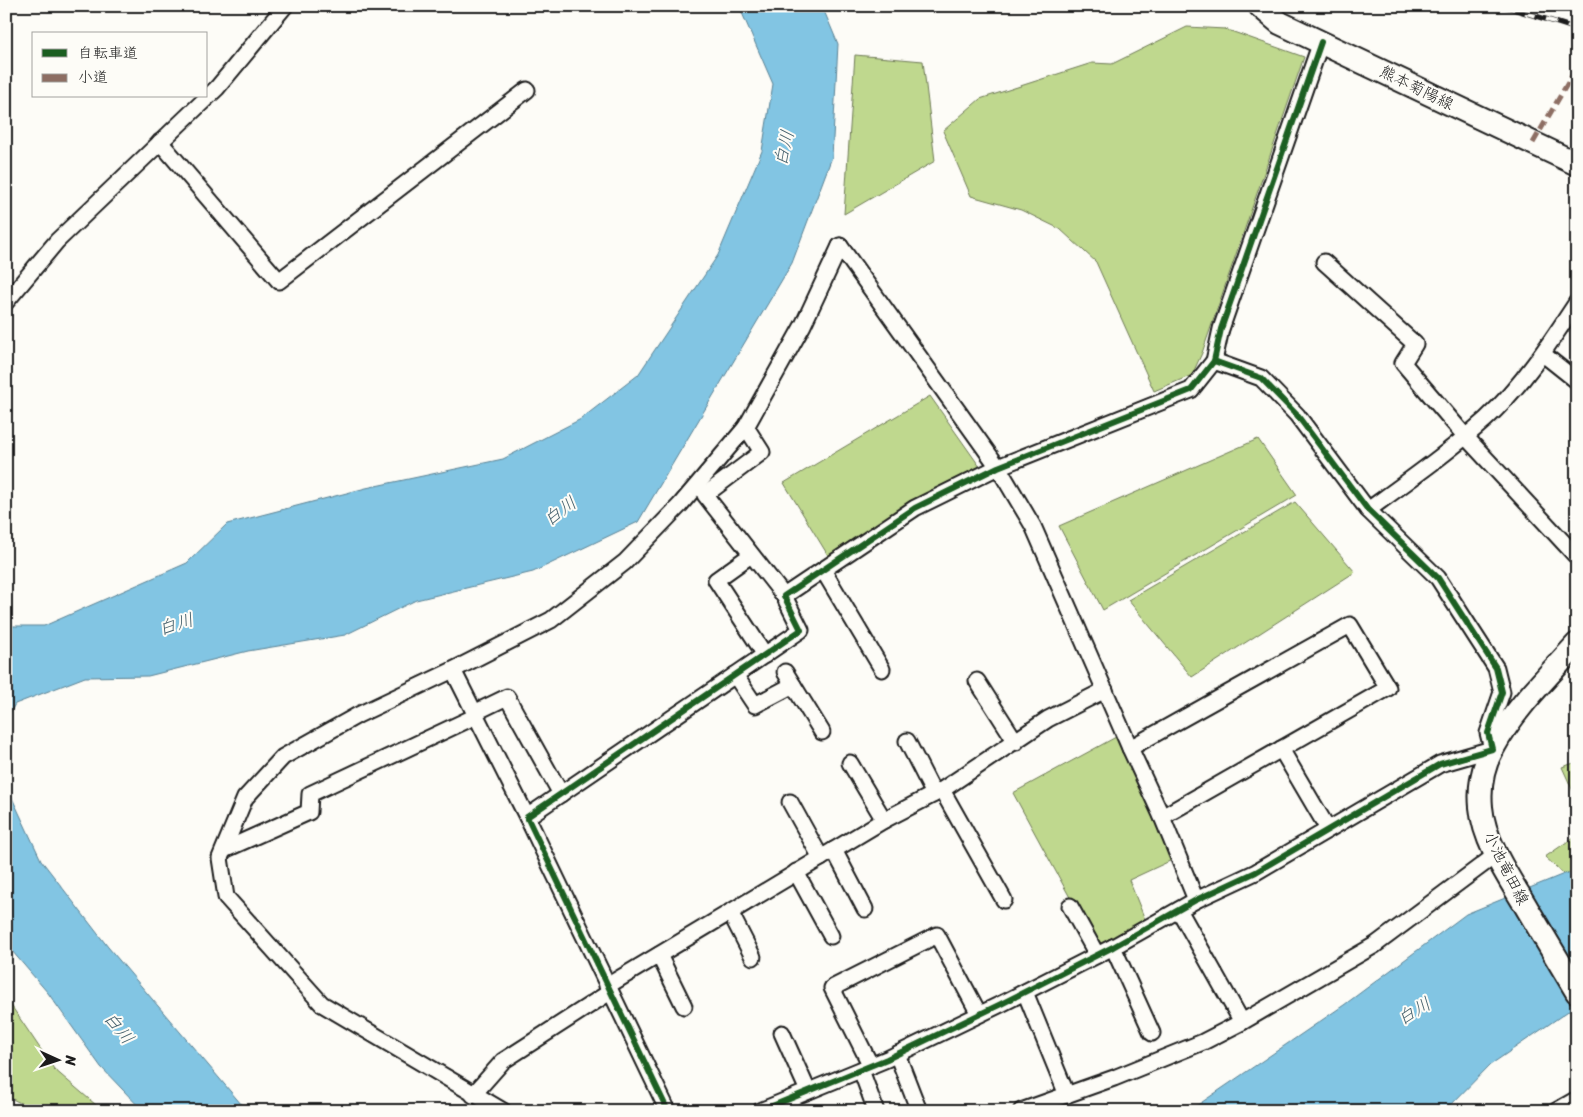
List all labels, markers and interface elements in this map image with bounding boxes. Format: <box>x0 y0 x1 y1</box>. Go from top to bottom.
legend <box>32 32 208 98</box>
text: 自転車道 <box>78 40 138 66</box>
street label: 熊本菊陽線 <box>1374 57 1459 118</box>
text: 小道 <box>78 64 108 90</box>
water label: 白川 <box>764 127 804 169</box>
water label: 白川 <box>536 487 584 535</box>
water label: 白川 <box>154 603 198 645</box>
street label: 小池竜田線 <box>1475 826 1538 910</box>
water label: 白川 <box>1390 988 1438 1034</box>
water label: 白川 <box>95 1004 143 1052</box>
north arrow <box>32 1034 82 1084</box>
text: N <box>58 1054 83 1066</box>

